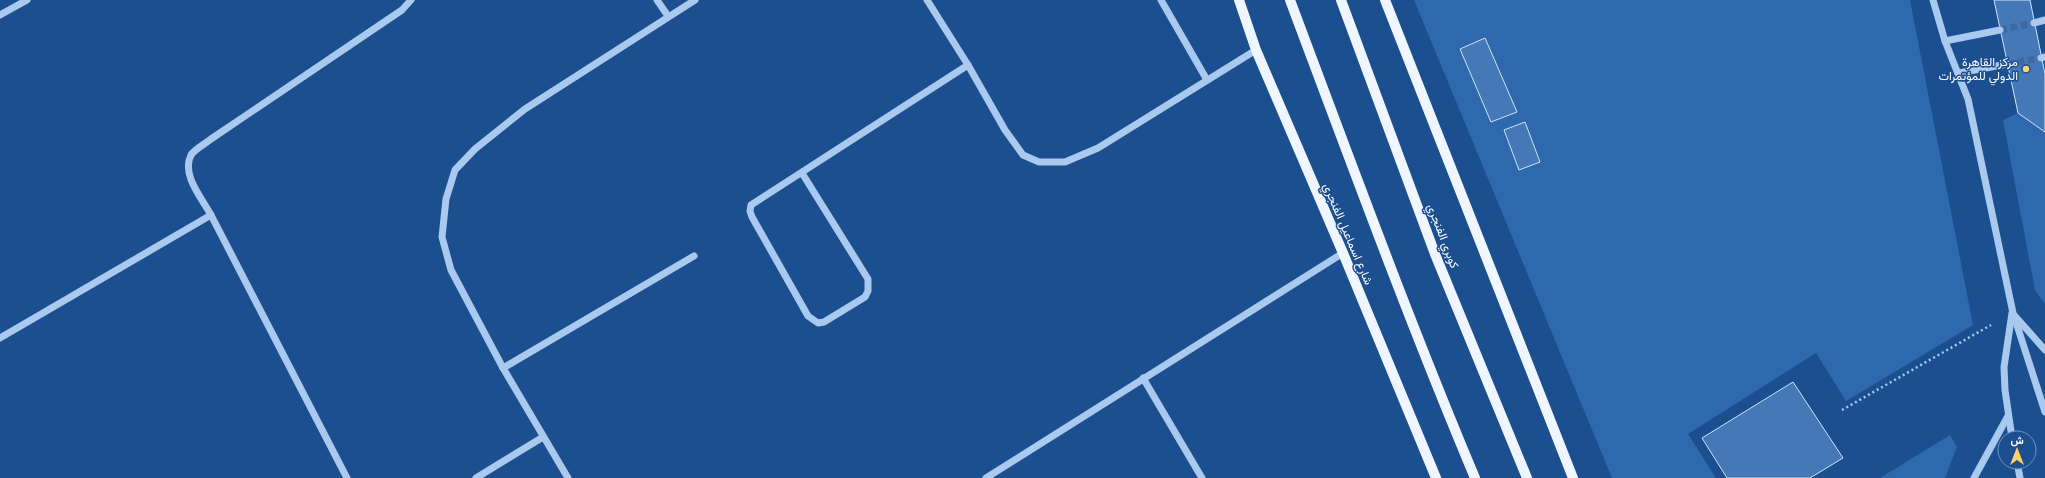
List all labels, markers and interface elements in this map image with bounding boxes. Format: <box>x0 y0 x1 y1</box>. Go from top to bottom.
place label: مركز القاهرة الدولي للمؤتمرات <box>1939 53 2018 86</box>
marker: مركز القاهرة الدولي للمؤتمرات <box>2021 64 2031 74</box>
street label: شارع اسماعيل الفنجري <box>1317 180 1378 288</box>
street label: كوبري الفنجري <box>1421 201 1464 271</box>
north arrow <box>1997 430 2037 470</box>
text: ش <box>2010 432 2024 447</box>

